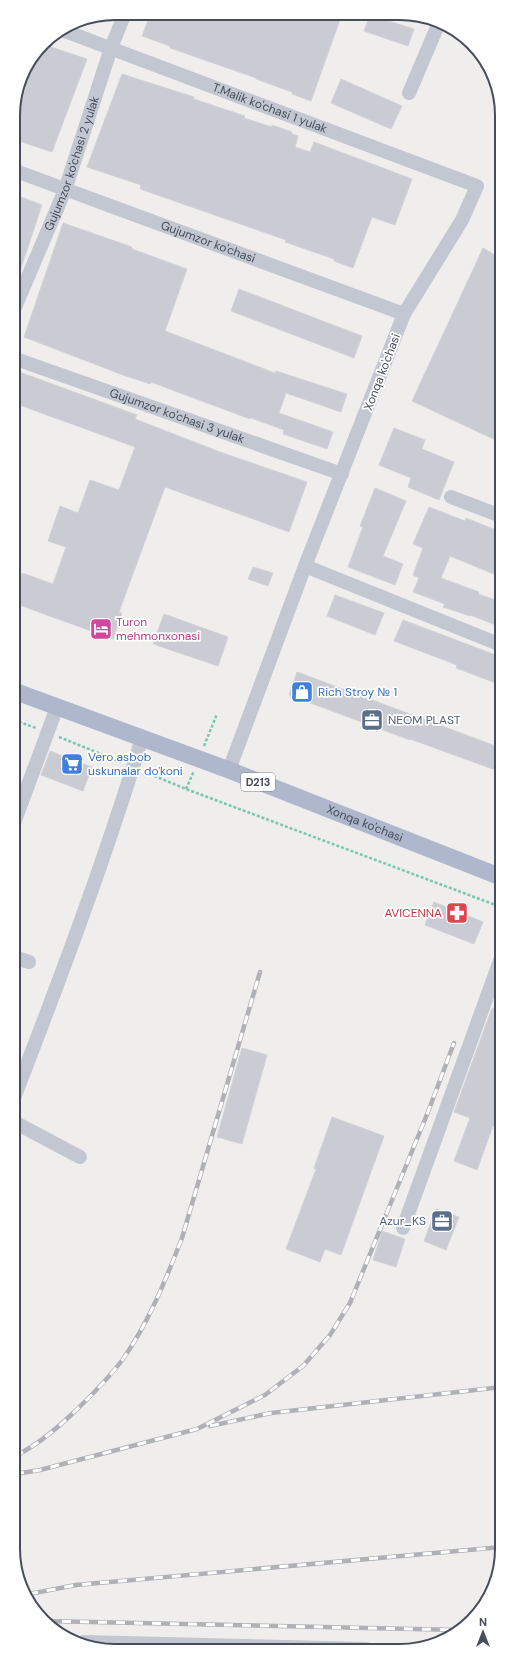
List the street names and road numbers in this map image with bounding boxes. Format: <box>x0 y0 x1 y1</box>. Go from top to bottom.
street label: T.Malik ko'chasi 1 yulak <box>210 79 329 137</box>
street label: Gujumzor ko'chasi 2 yulak <box>41 94 103 233</box>
street label: Gujumzor ko'chasi <box>159 217 258 267</box>
street label: Xonqa ko'chasi <box>360 331 404 413</box>
street label: Gujumzor ko'chasi 3 yulak <box>107 385 247 447</box>
road number: D213 <box>241 773 275 791</box>
street label: Xonqa ko'chasi <box>324 801 406 846</box>

